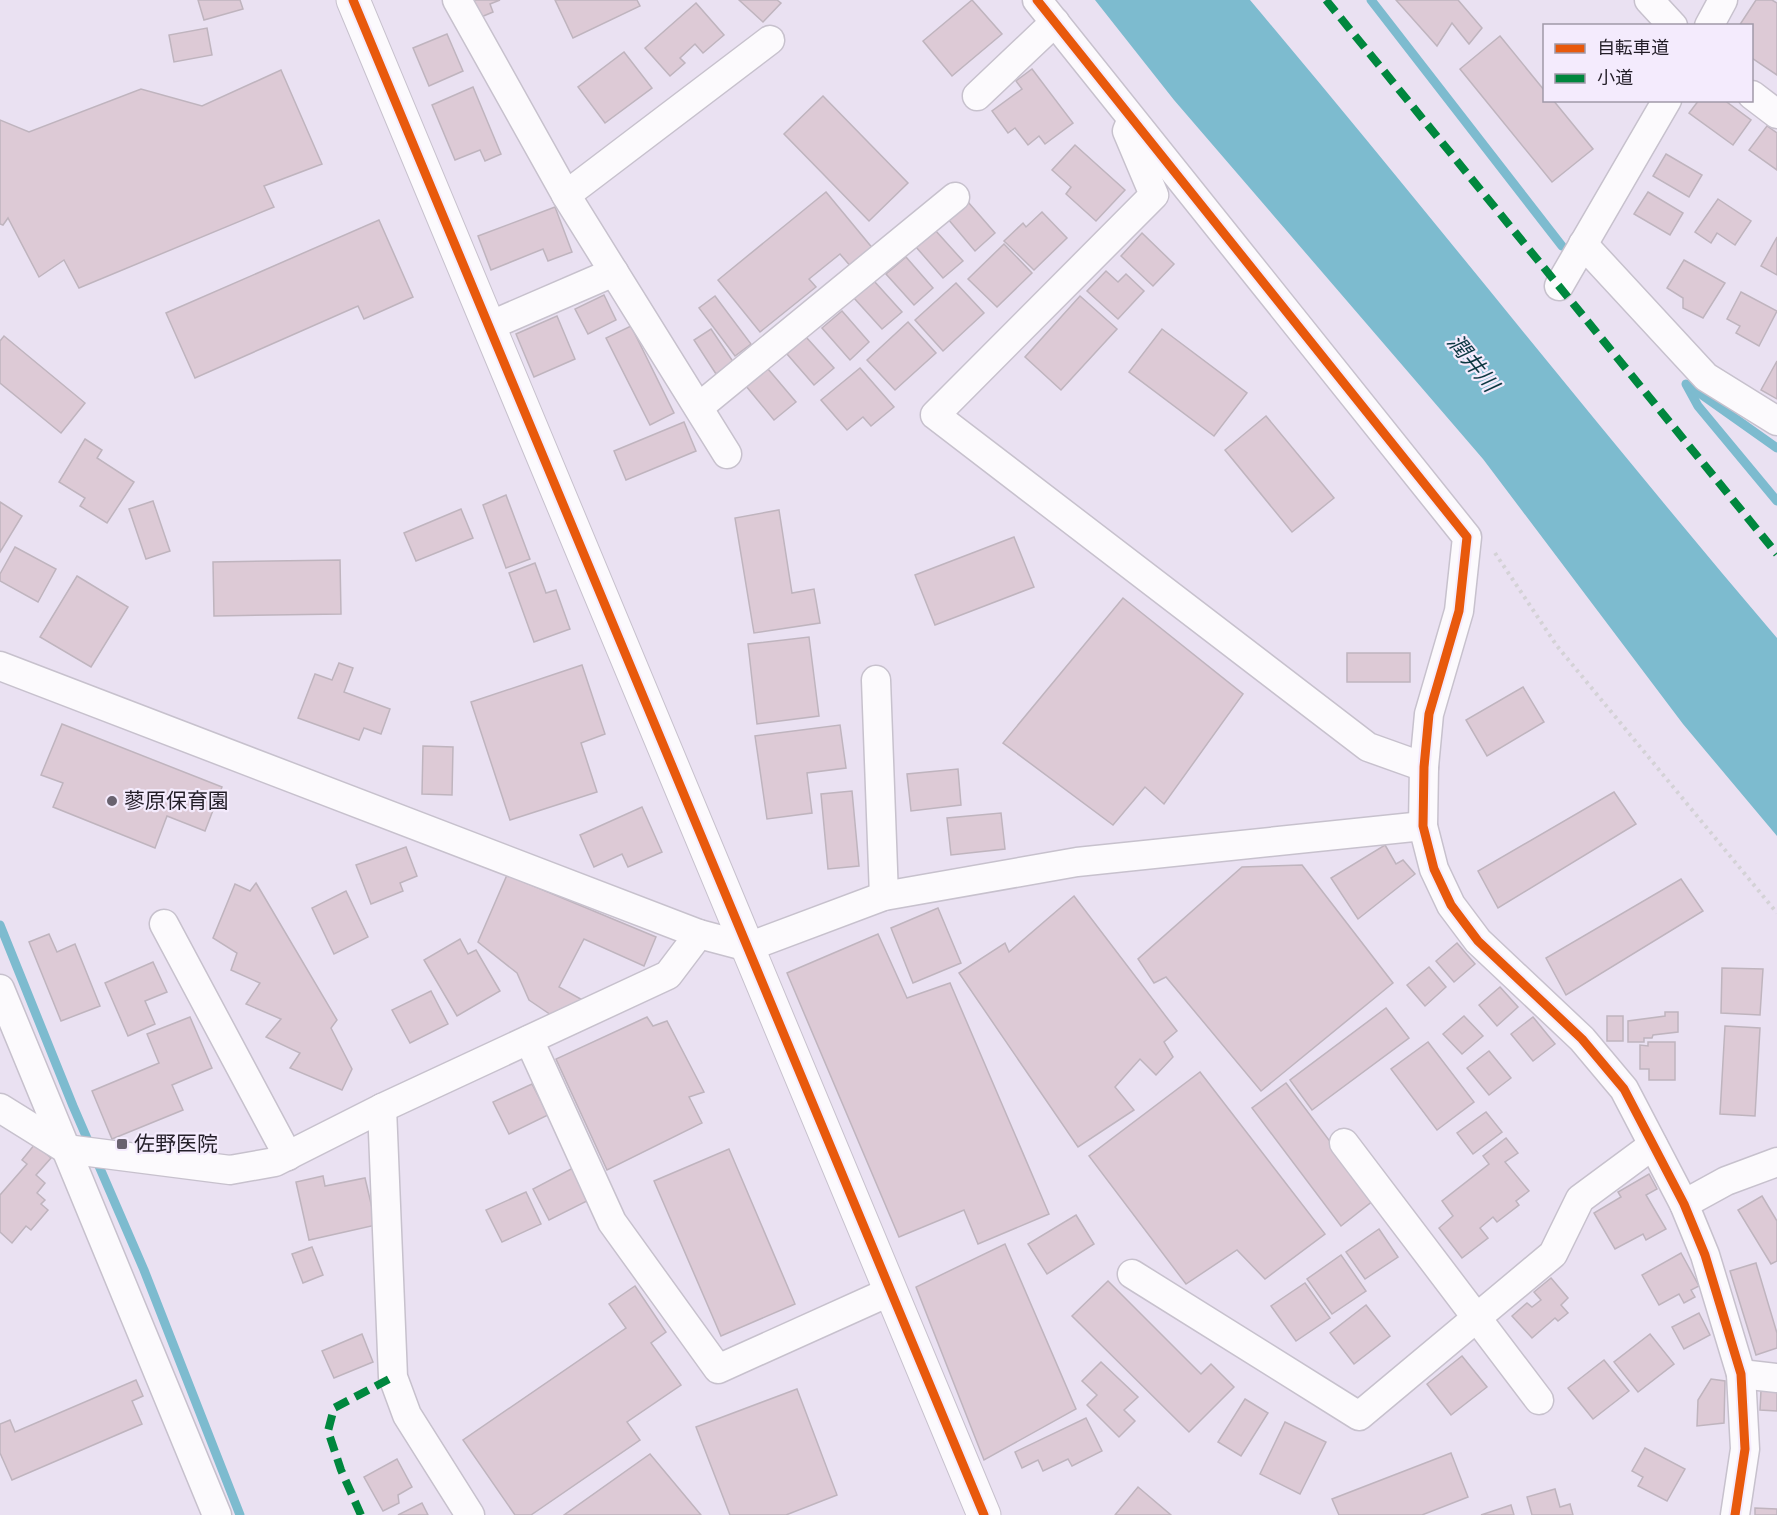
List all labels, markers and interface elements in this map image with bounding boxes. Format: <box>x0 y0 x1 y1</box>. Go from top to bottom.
legend <box>1543 24 1753 102</box>
text: 自転車道 <box>1597 37 1669 59</box>
text: 小道 <box>1597 67 1633 89</box>
water label: 潤井川 <box>1442 329 1506 399</box>
place label: 蓼原保育園 <box>124 788 229 814</box>
marker: 蓼原保育園 <box>105 794 119 808</box>
place label: 佐野医院 <box>134 1131 218 1157</box>
marker: 佐野医院 <box>115 1137 129 1151</box>

